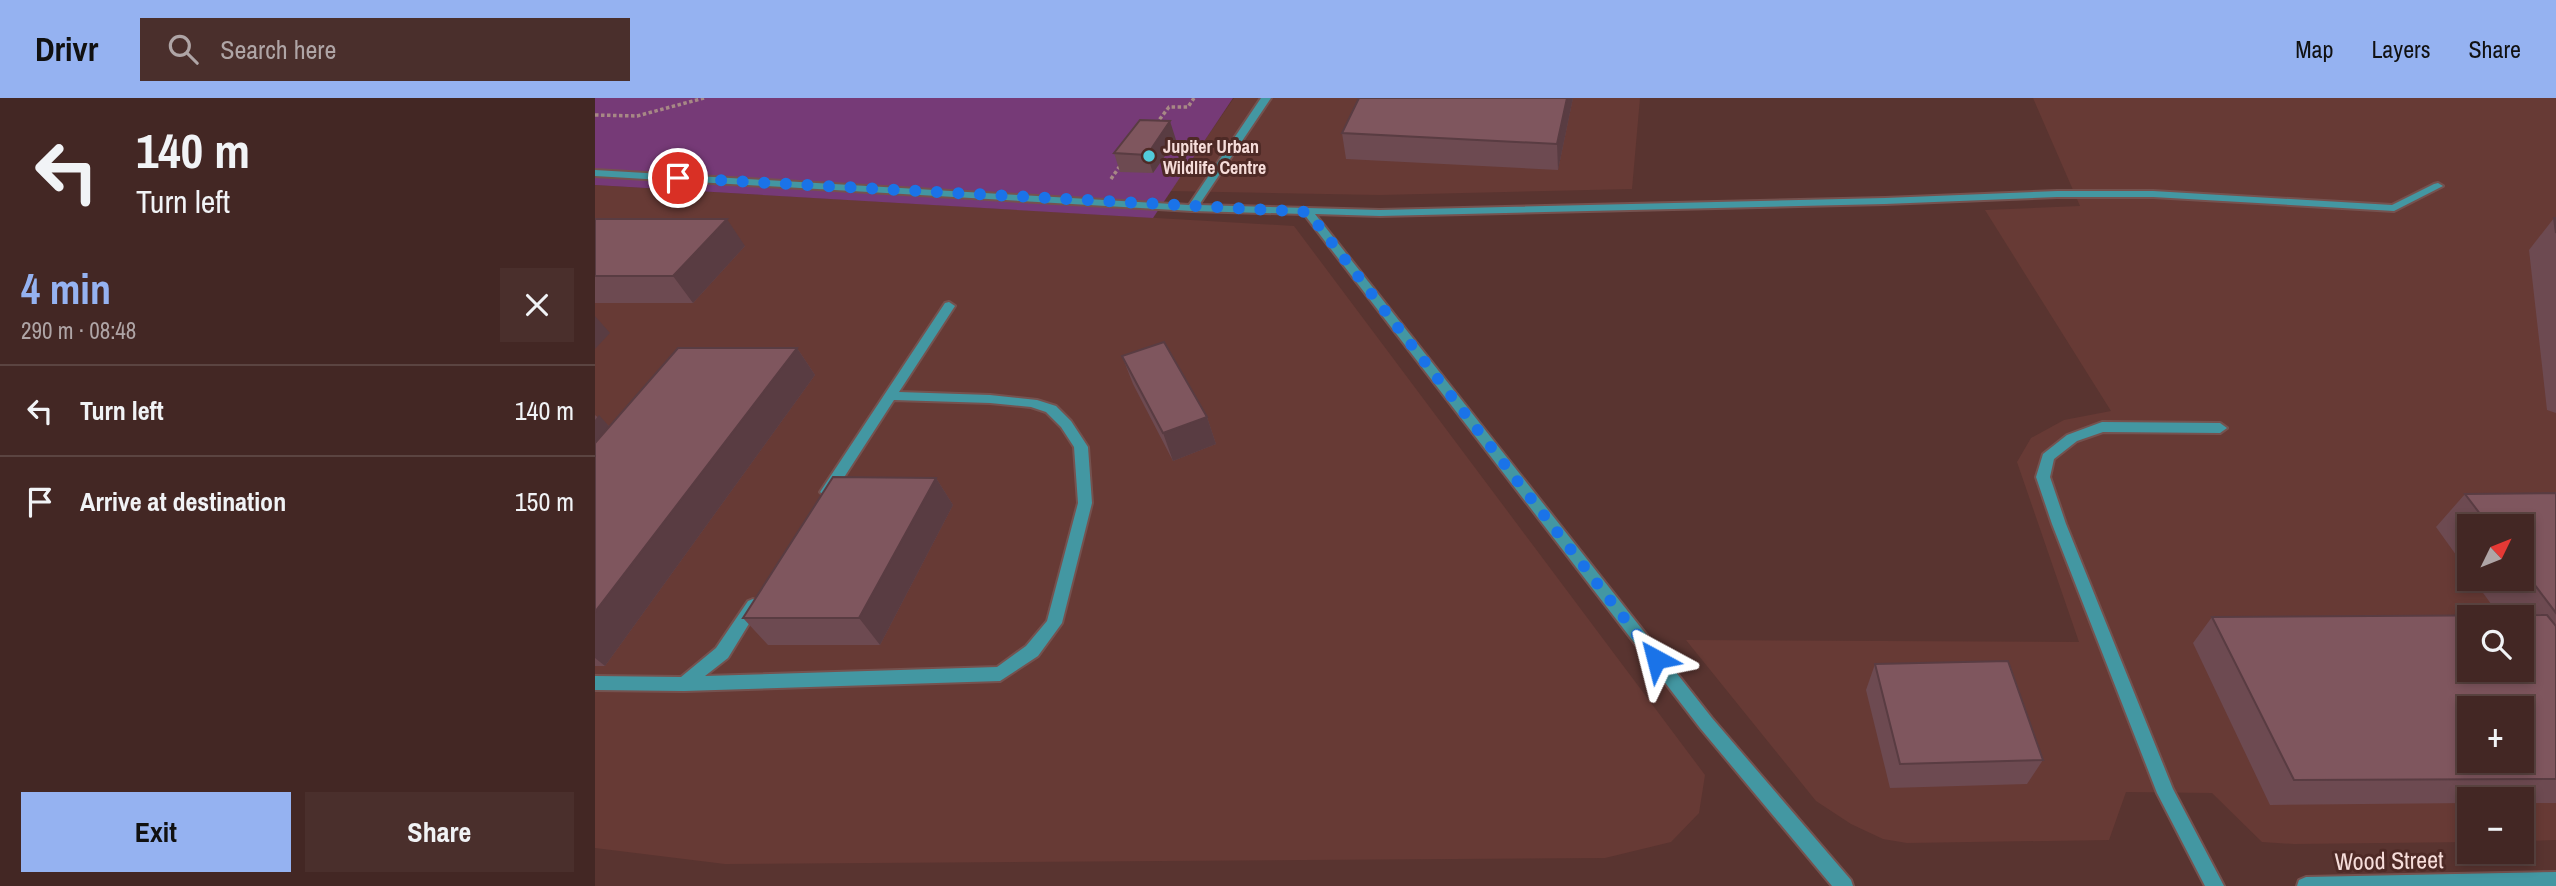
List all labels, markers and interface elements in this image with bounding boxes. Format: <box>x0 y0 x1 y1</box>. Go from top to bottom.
search box <box>140 18 630 81</box>
text: Drivr <box>35 27 98 71</box>
icon: search <box>164 30 202 68</box>
text: Search here <box>220 32 336 67</box>
text: Map <box>2295 33 2333 65</box>
text: Layers <box>2371 33 2430 65</box>
text: Share <box>2468 33 2521 65</box>
text: 140 m <box>136 117 250 183</box>
icon: left <box>21 126 112 217</box>
place label: Jupiter Urban Wildlife Centre <box>1163 134 1266 180</box>
pin <box>648 148 708 208</box>
marker: Jupiter Urban Wildlife Centre <box>1141 148 1157 164</box>
icon: arrive <box>659 159 697 197</box>
text: Turn left <box>136 180 230 223</box>
text: 4 min <box>21 261 111 317</box>
button: close <box>500 268 574 342</box>
text: 290 m · 08:48 <box>21 315 136 346</box>
icon: left <box>21 392 59 430</box>
text: Turn left <box>80 393 164 428</box>
text: 140 m <box>515 393 574 428</box>
icon: arrive <box>21 483 59 521</box>
text: Arrive at destination <box>80 484 286 519</box>
text: 150 m <box>515 484 574 519</box>
north arrow <box>2457 514 2534 592</box>
map controls <box>2457 514 2534 864</box>
button: search <box>2457 605 2534 682</box>
position arrow <box>1619 622 1693 696</box>
button: + <box>2457 696 2534 773</box>
button: − <box>2457 787 2534 864</box>
button: Exit <box>21 792 291 872</box>
button: Share <box>305 792 574 872</box>
street label: Wood Street <box>2334 843 2444 877</box>

